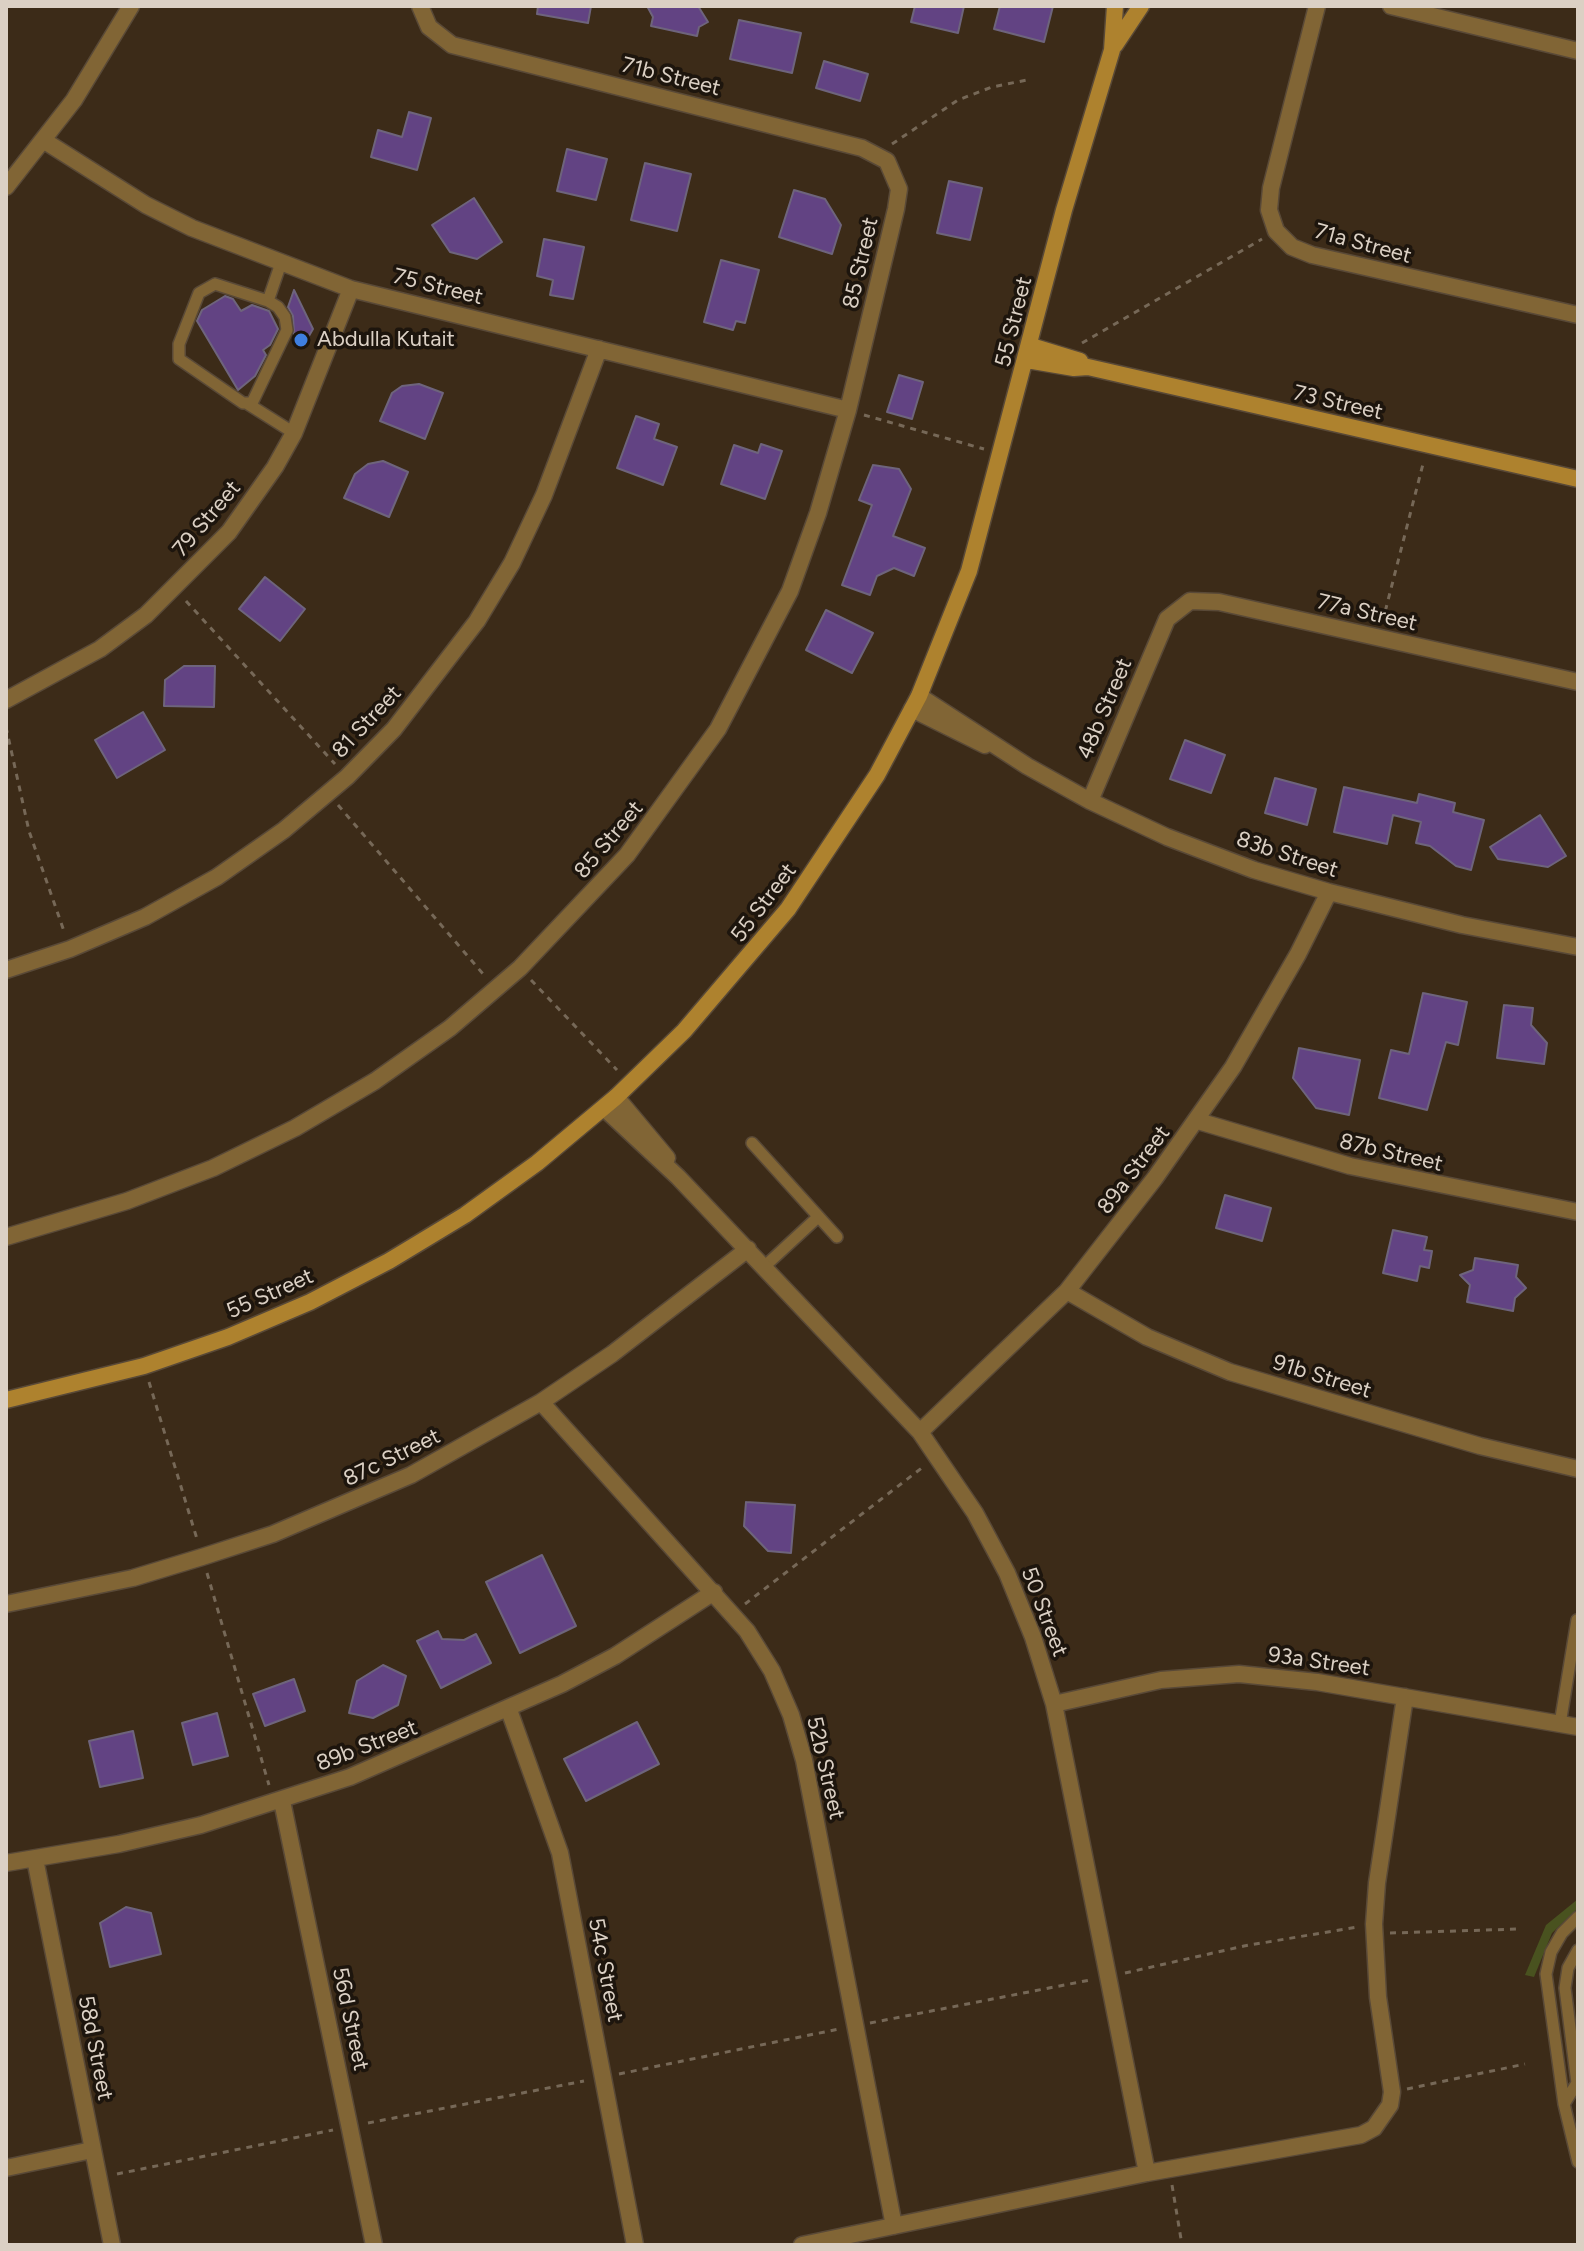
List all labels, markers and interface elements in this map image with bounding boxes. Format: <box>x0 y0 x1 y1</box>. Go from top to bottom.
street label: 71b Street <box>619 52 723 102</box>
street label: 85 Street <box>838 215 884 311</box>
street label: 71a Street <box>1312 218 1414 270</box>
street label: 75 Street <box>390 263 486 311</box>
street label: 55 Street <box>990 274 1038 370</box>
place label: Abdulla Kutait <box>317 327 455 353</box>
marker: Abdulla Kutait <box>292 331 310 349</box>
street label: 73 Street <box>1291 380 1385 426</box>
street label: 79 Street <box>168 476 246 562</box>
street label: 77a Street <box>1314 589 1420 637</box>
street label: 48b Street <box>1072 655 1138 763</box>
street label: 81 Street <box>327 680 407 764</box>
street label: 85 Street <box>569 796 649 884</box>
street label: 83b Street <box>1233 826 1341 884</box>
street label: 55 Street <box>726 858 802 948</box>
street label: 89a Street <box>1092 1120 1176 1220</box>
street label: 87b Street <box>1337 1128 1445 1178</box>
street label: 55 Street <box>222 1263 318 1325</box>
street label: 91b Street <box>1270 1350 1374 1404</box>
street label: 87c Street <box>339 1423 445 1493</box>
street label: 50 Street <box>1015 1563 1073 1661</box>
street label: 93a Street <box>1266 1642 1372 1682</box>
street label: 52b Street <box>800 1714 850 1822</box>
street label: 89b Street <box>313 1715 421 1777</box>
street label: 54c Street <box>582 1916 628 2024</box>
street label: 56d Street <box>326 1965 374 2073</box>
street label: 58d Street <box>72 1993 118 2103</box>

